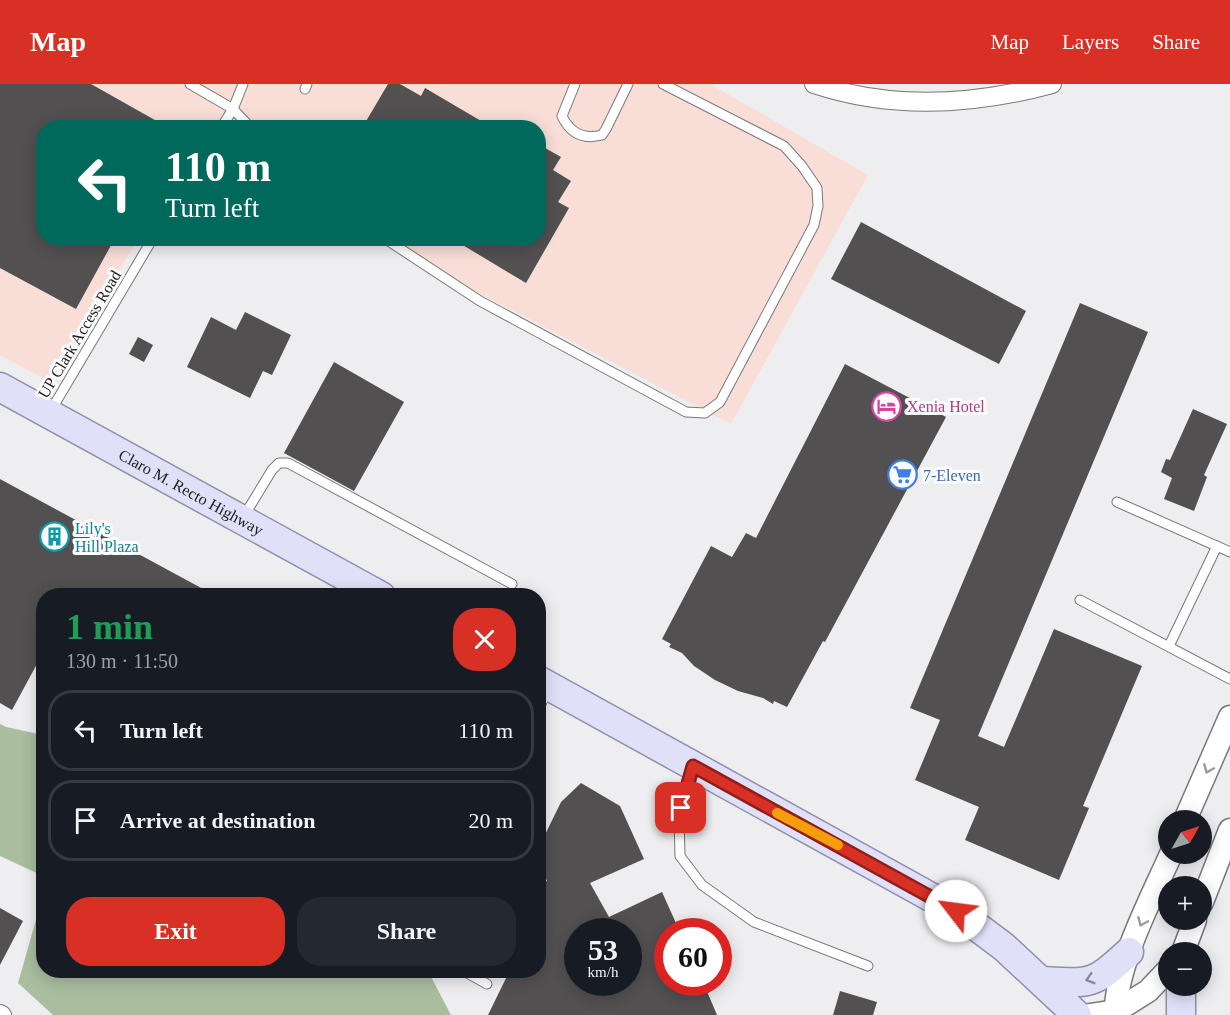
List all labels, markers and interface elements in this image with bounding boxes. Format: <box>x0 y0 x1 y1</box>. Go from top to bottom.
text: Map <box>30 26 86 57</box>
text: Map <box>991 30 1029 54</box>
text: Layers <box>1062 30 1119 54</box>
text: Share <box>1152 30 1200 54</box>
icon: left <box>66 144 144 222</box>
text: 110 m <box>165 144 271 190</box>
text: Turn left <box>165 193 259 223</box>
street label: UP Clark Access Road <box>35 267 124 401</box>
hotel icon: Xenia Hotel <box>870 390 902 422</box>
place label: Xenia Hotel <box>907 398 985 415</box>
street label: Claro M. Recto Highway <box>116 446 266 540</box>
supermarket icon: 7-Eleven <box>886 459 918 491</box>
place label: 7-Eleven <box>923 467 981 484</box>
place label: Lily's Hill Plaza <box>75 520 139 555</box>
building icon: Lily's Hill Plaza <box>38 521 70 553</box>
text: 1 min <box>66 607 153 647</box>
button: close <box>453 608 516 671</box>
text: 130 m · 11:50 <box>66 650 178 672</box>
icon: left <box>69 714 102 747</box>
text: Turn left <box>120 718 203 743</box>
text: 110 m <box>458 718 513 743</box>
one-way arrow <box>1203 762 1215 773</box>
pin <box>655 782 706 833</box>
icon: arrive <box>664 791 697 824</box>
icon: arrive <box>69 804 102 837</box>
text: Arrive at destination <box>120 808 316 833</box>
text: 20 m <box>468 808 513 833</box>
north arrow <box>1158 810 1212 864</box>
map controls <box>1158 810 1212 996</box>
button: + <box>1158 876 1212 930</box>
position arrow <box>924 879 988 943</box>
button: Exit <box>66 897 285 966</box>
button: Share <box>297 897 516 966</box>
one-way arrow <box>1137 916 1149 927</box>
speed limit sign: 60 <box>654 918 732 996</box>
text: 53 <box>588 933 618 966</box>
button: − <box>1158 942 1212 996</box>
text: km/h <box>588 964 618 980</box>
one-way arrow <box>1085 972 1096 985</box>

